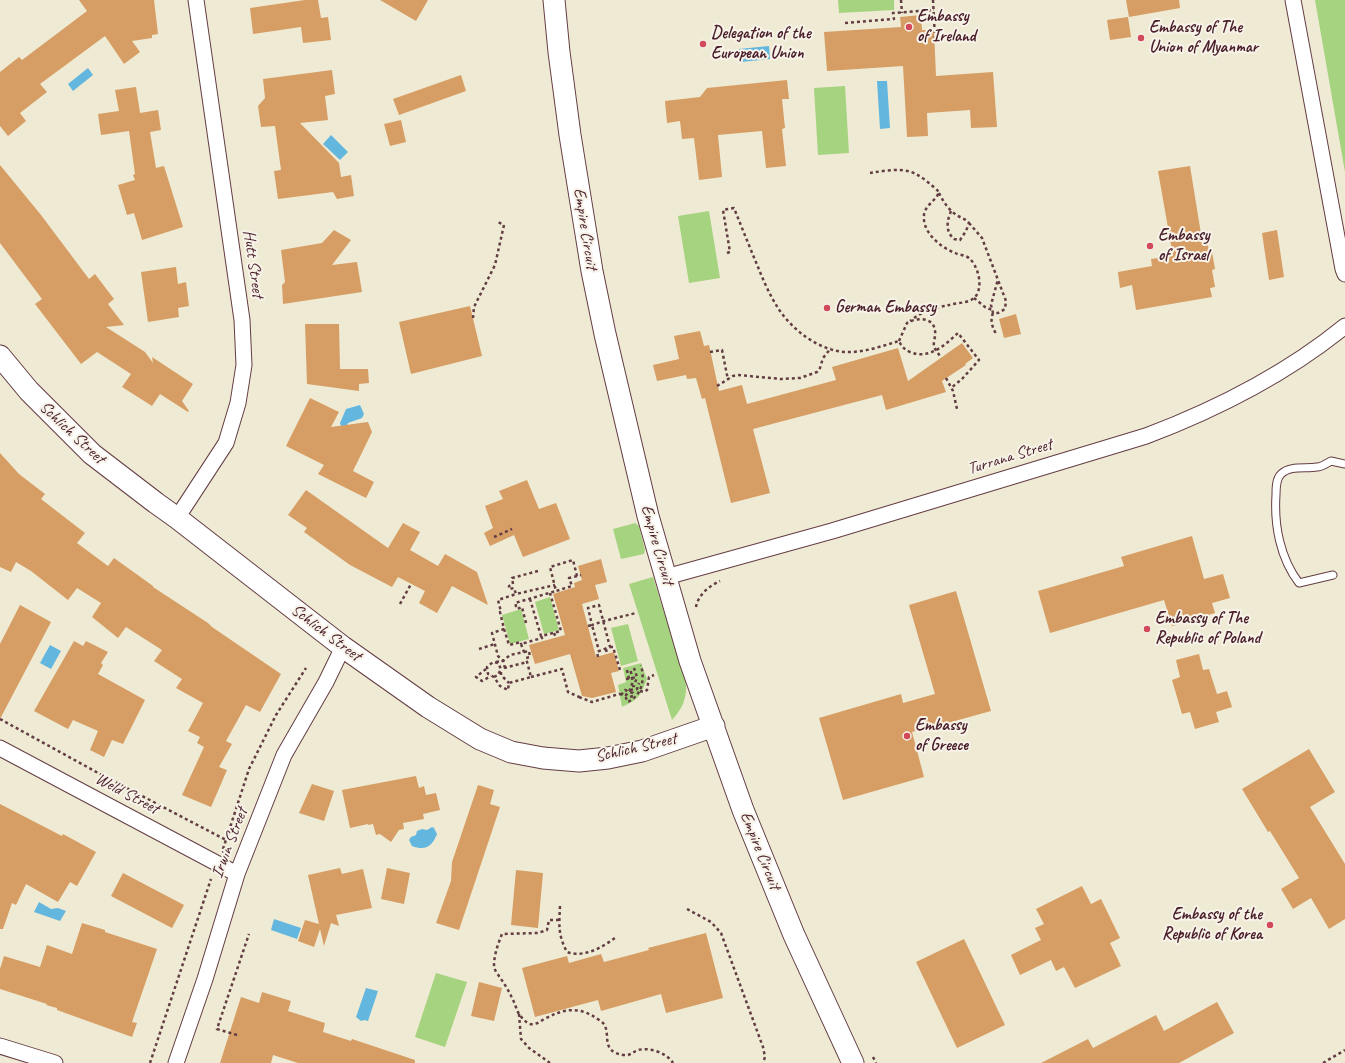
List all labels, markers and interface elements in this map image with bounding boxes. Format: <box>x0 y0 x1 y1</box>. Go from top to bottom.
place label: Embassy of Ireland <box>917 7 976 47</box>
place label: Embassy of The Union of Myanmar <box>1149 18 1258 58</box>
marker: Embassy of Ireland <box>904 22 914 32</box>
place label: Delegation of the European Union <box>711 24 811 64</box>
marker: Embassy of The Union of Myanmar <box>1136 33 1146 43</box>
marker: Delegation of the European Union <box>698 39 708 49</box>
street label: Empire Circuit <box>568 187 602 271</box>
place label: Embassy of Israel <box>1158 226 1210 266</box>
street label: Hutt Street <box>238 229 268 299</box>
marker: Embassy of Israel <box>1145 241 1155 251</box>
place label: German Embassy <box>835 298 936 318</box>
marker: German Embassy <box>822 303 832 313</box>
street label: Schlich Street <box>35 397 109 469</box>
street label: Turrana Street <box>965 434 1055 480</box>
street label: Empire Circuit <box>636 503 678 587</box>
street label: Schlich Street <box>287 600 365 666</box>
place label: Embassy of The Republic of Poland <box>1155 609 1260 649</box>
marker: Embassy of The Republic of Poland <box>1142 624 1152 634</box>
place label: Embassy of Greece <box>915 716 968 756</box>
street label: Schlich Street <box>593 729 679 767</box>
marker: Embassy of Greece <box>902 731 912 741</box>
street label: Weld Street <box>92 769 162 819</box>
street label: Irwin Street <box>207 805 253 881</box>
street label: Empire Circuit <box>735 809 785 893</box>
place label: Embassy of the Republic of Korea <box>1162 905 1262 945</box>
marker: Embassy of the Republic of Korea <box>1265 920 1275 930</box>

